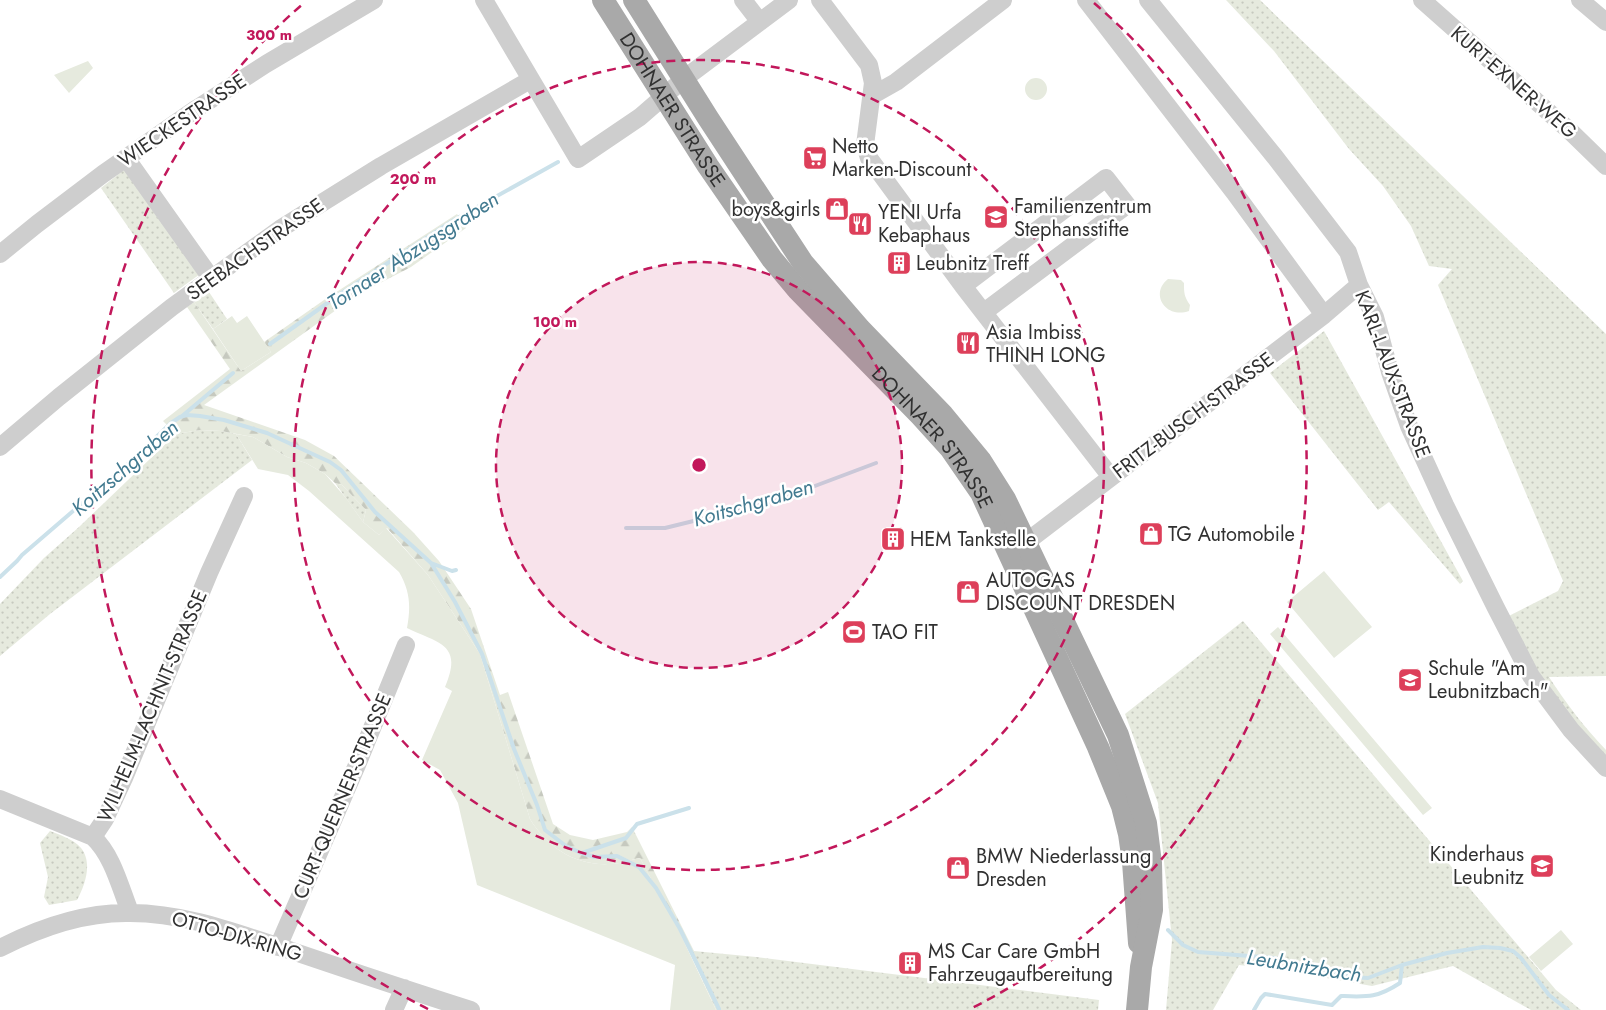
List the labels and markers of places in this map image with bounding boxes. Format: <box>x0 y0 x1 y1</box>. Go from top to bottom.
place label: Netto Marken-Discount <box>832 132 972 184</box>
supermarket icon: Netto Marken-Discount <box>802 145 828 171</box>
place label: Familienzentrum Stephansstifte <box>1014 192 1152 244</box>
place label: boys&girls <box>732 195 820 224</box>
shop icon: boys&girls <box>824 196 850 222</box>
place label: YENI Urfa Kebaphaus <box>878 198 970 250</box>
school or university icon: Familienzentrum Stephansstifte <box>983 204 1009 230</box>
restaurant icon: YENI Urfa Kebaphaus <box>847 211 873 237</box>
place label: Leubnitz Treff <box>916 249 1030 278</box>
building icon: Leubnitz Treff <box>886 250 912 276</box>
place label: Asia Imbiss THINH LONG <box>986 318 1106 370</box>
restaurant icon: Asia Imbiss THINH LONG <box>955 330 981 356</box>
centre of rings <box>690 456 708 474</box>
place label: TG Automobile <box>1168 520 1295 549</box>
shop icon: TG Automobile <box>1138 521 1164 547</box>
place label: HEM Tankstelle <box>910 525 1036 554</box>
building icon: HEM Tankstelle <box>880 526 906 552</box>
place label: AUTOGAS DISCOUNT DRESDEN <box>986 566 1175 618</box>
shop icon: AUTOGAS DISCOUNT DRESDEN <box>955 579 981 605</box>
place label: TAO FIT <box>872 618 939 647</box>
sports icon: TAO FIT <box>841 619 867 645</box>
place label: Schule "Am Leubnitzbach" <box>1428 654 1549 706</box>
school or university icon: Schule "Am Leubnitzbach" <box>1397 667 1423 693</box>
place label: Kinderhaus Leubnitz <box>1430 840 1524 892</box>
place label: BMW Niederlassung Dresden <box>976 842 1151 894</box>
school or university icon: Kinderhaus Leubnitz <box>1529 853 1555 879</box>
shop icon: BMW Niederlassung Dresden <box>945 855 971 881</box>
place label: MS Car Care GmbH Fahrzeugaufbereitung <box>928 937 1113 989</box>
building icon: MS Car Care GmbH Fahrzeugaufbereitung <box>897 950 923 976</box>

